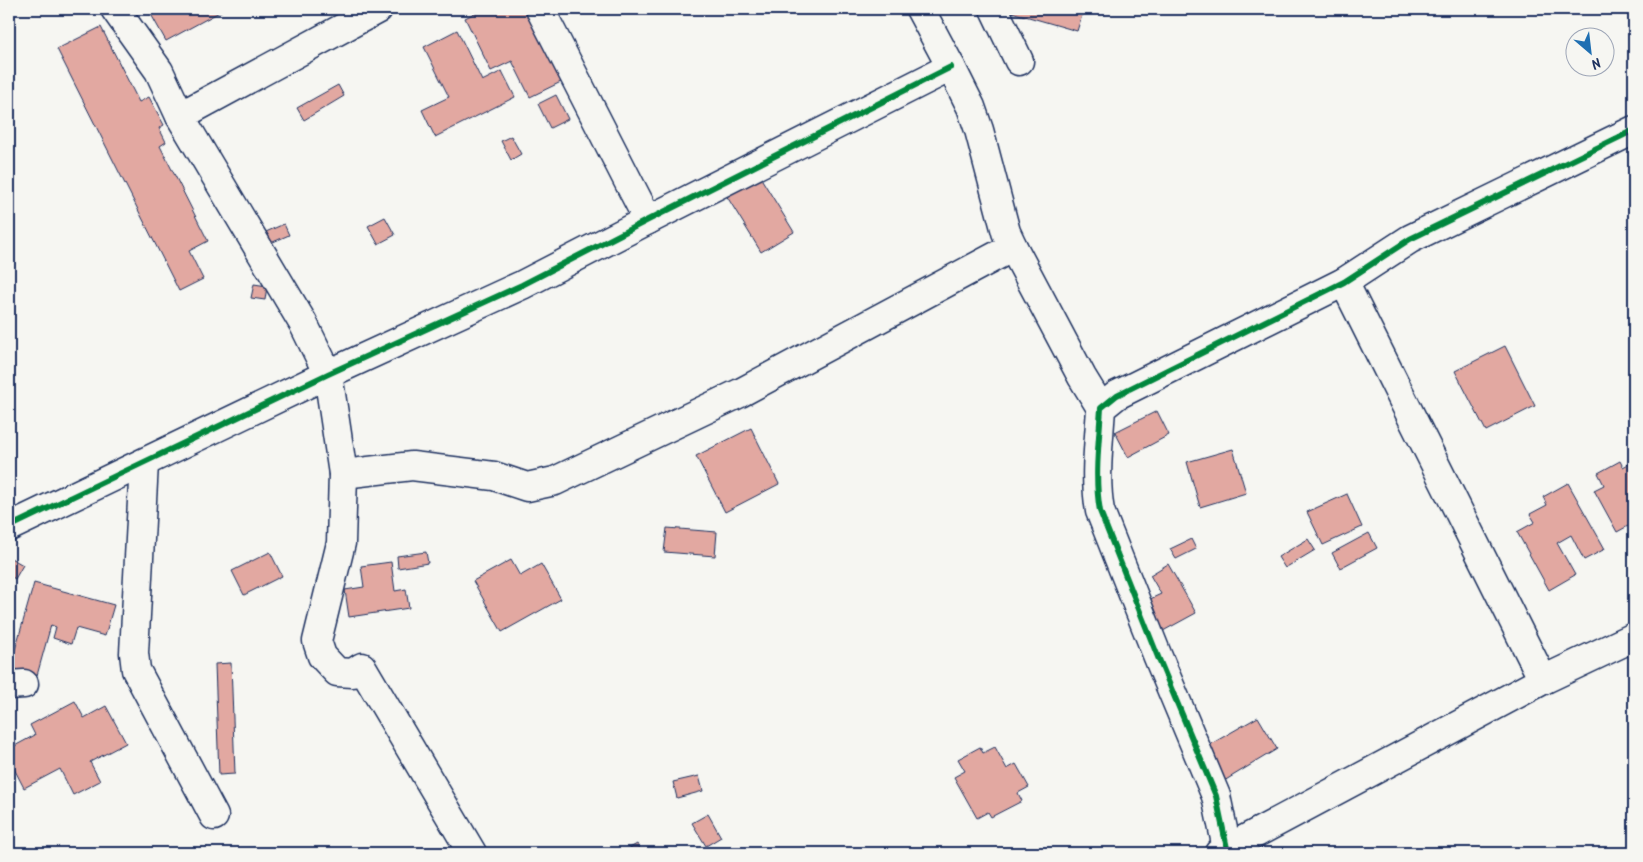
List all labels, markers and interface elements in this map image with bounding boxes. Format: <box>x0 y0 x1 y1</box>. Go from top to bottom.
north arrow <box>1566 28 1616 78</box>
text: N <box>1586 51 1605 74</box>

